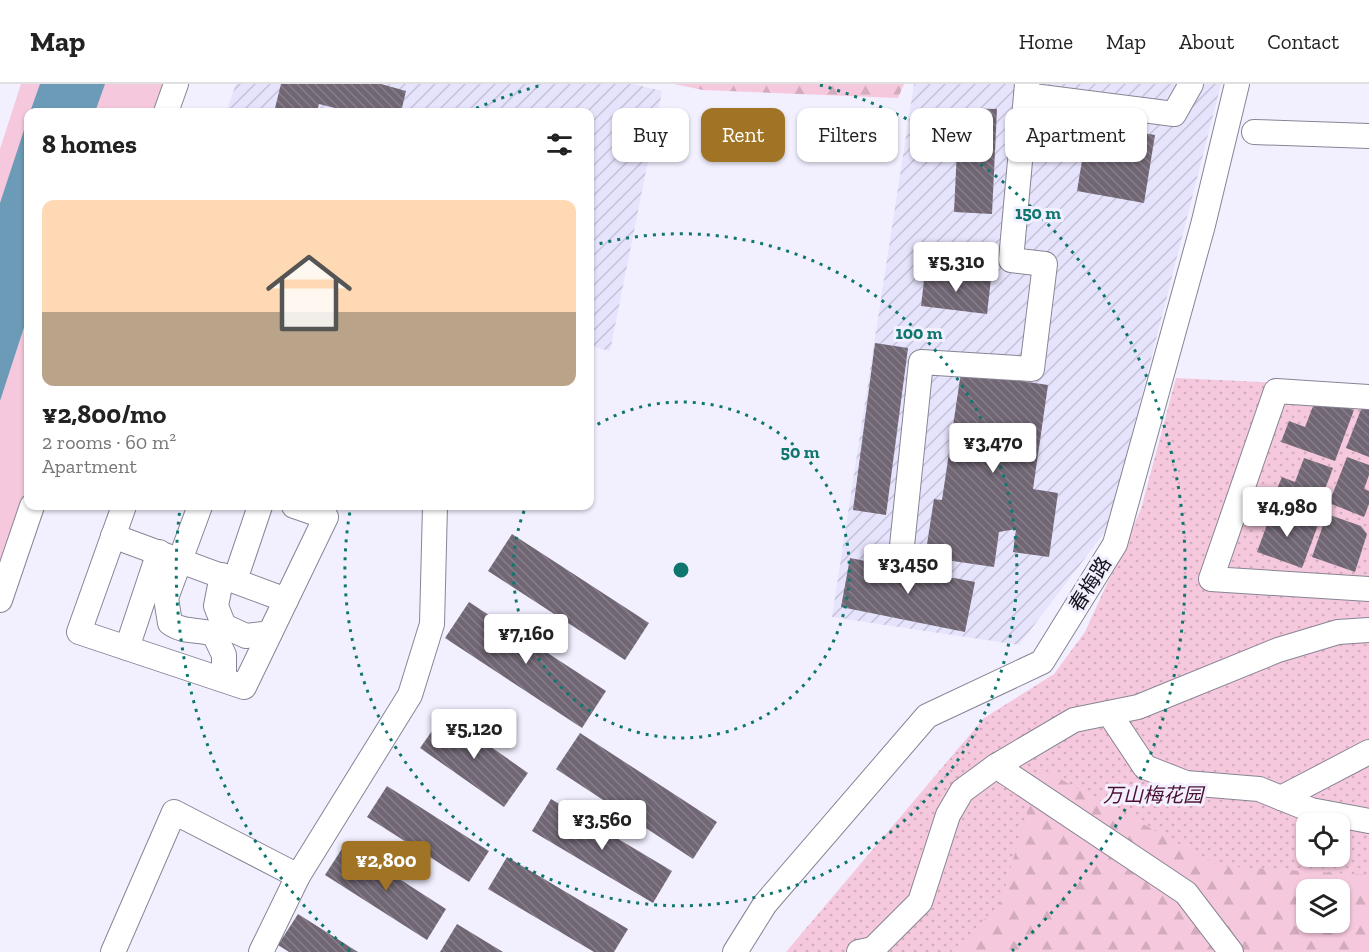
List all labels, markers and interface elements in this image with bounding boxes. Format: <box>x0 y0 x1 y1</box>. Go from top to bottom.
text: Map <box>30 25 85 58</box>
text: Home <box>1019 29 1073 54</box>
text: Map <box>1106 29 1146 54</box>
text: About <box>1179 29 1234 54</box>
text: Contact <box>1267 29 1339 54</box>
chip: Buy <box>612 108 689 162</box>
chip: Rent <box>701 108 785 162</box>
chip: Filters <box>797 108 898 162</box>
chip: New <box>910 108 993 162</box>
chip: Apartment <box>1005 108 1147 162</box>
text: 8 homes <box>42 128 137 160</box>
icon: filters <box>543 128 576 161</box>
text: 150 m <box>1015 202 1061 224</box>
icon: home <box>255 239 363 347</box>
pin: ¥5,310 <box>907 242 1005 293</box>
text: ¥5,310 <box>927 249 985 273</box>
text: 100 m <box>895 322 943 344</box>
text: ¥2,800/mo <box>42 398 166 430</box>
pin: ¥3,470 <box>944 423 1042 474</box>
text: 2 rooms · 60 m² <box>42 430 176 454</box>
text: ¥3,470 <box>963 430 1023 454</box>
text: 50 m <box>781 441 820 463</box>
text: Apartment <box>42 454 137 478</box>
pin: ¥4,980 <box>1238 487 1336 538</box>
text: ¥4,980 <box>1257 494 1317 518</box>
pin: ¥3,450 <box>859 544 957 595</box>
text: ¥3,450 <box>878 551 938 575</box>
street label: 春梅路 <box>1064 552 1116 616</box>
centre of rings <box>671 560 691 580</box>
pin: ¥7,160 <box>477 614 575 665</box>
text: ¥7,160 <box>498 621 554 645</box>
pin: ¥5,120 <box>425 709 523 760</box>
text: ¥5,120 <box>445 716 503 740</box>
park label: 万山梅花园 <box>1103 783 1206 807</box>
pin: ¥3,560 <box>553 800 651 851</box>
text: ¥3,560 <box>572 807 632 831</box>
map controls <box>1296 813 1350 933</box>
button: locate <box>1296 813 1350 867</box>
pin: ¥2,800 <box>337 841 435 892</box>
text: ¥2,800 <box>356 848 416 872</box>
button: layers <box>1296 879 1350 933</box>

